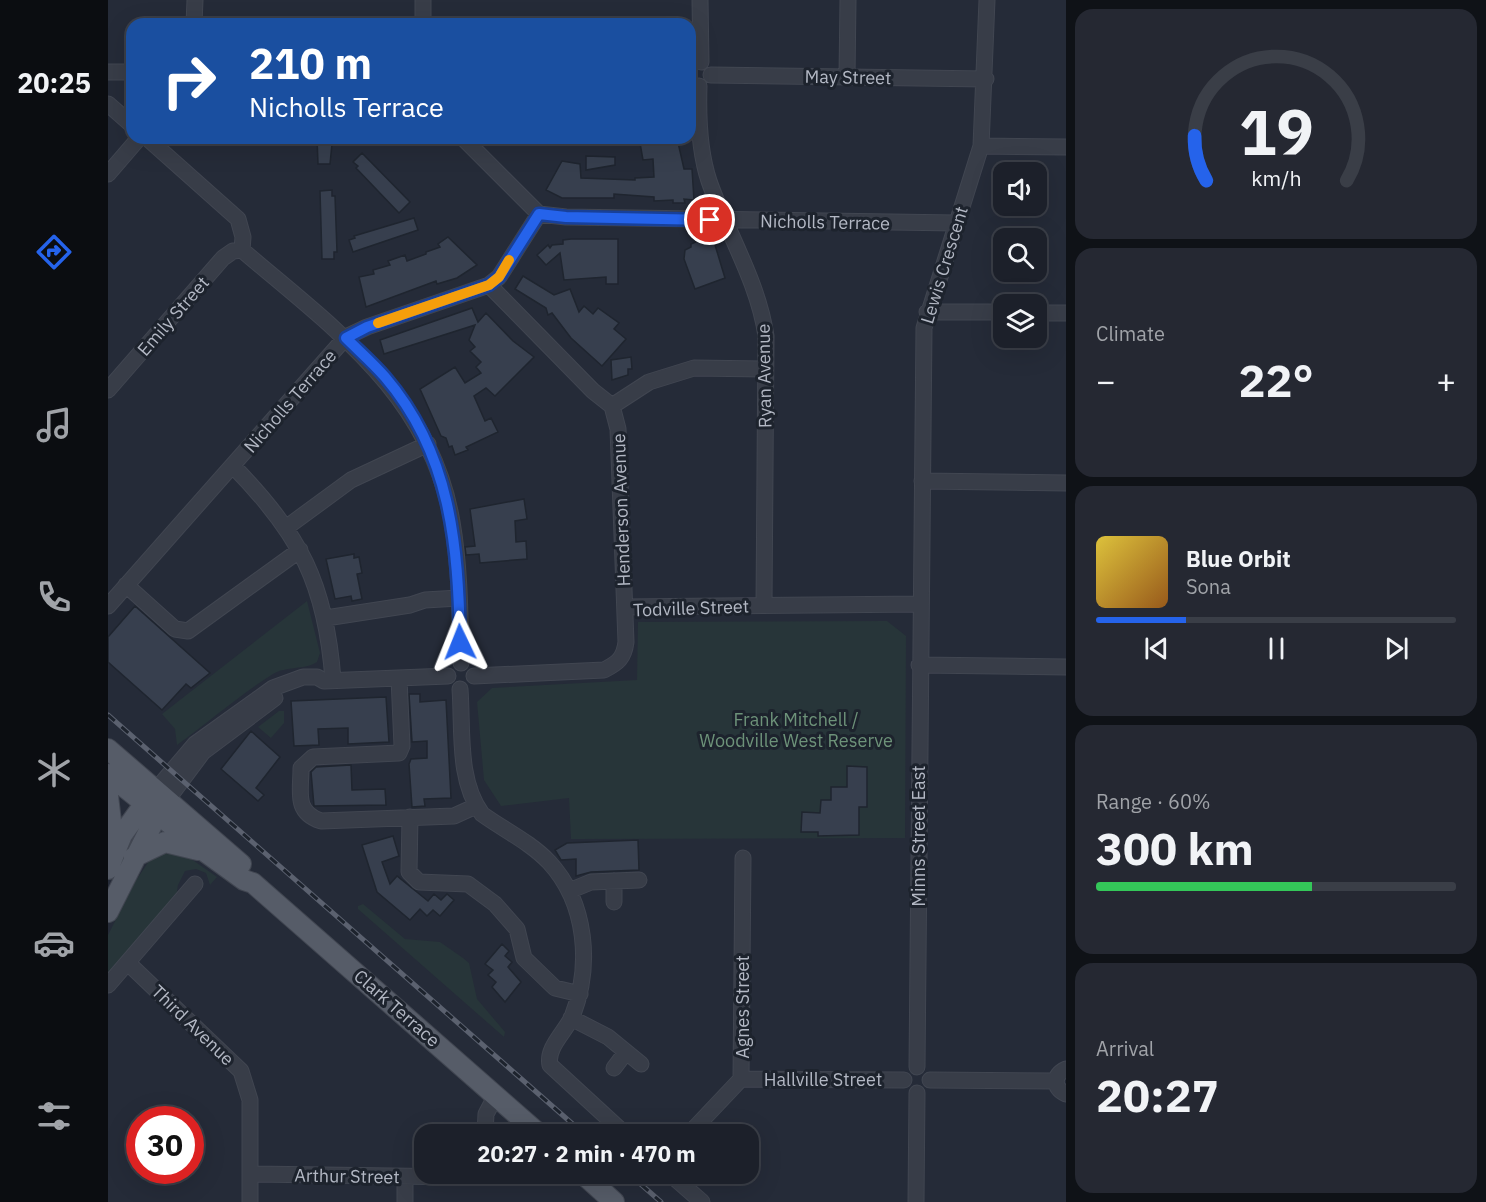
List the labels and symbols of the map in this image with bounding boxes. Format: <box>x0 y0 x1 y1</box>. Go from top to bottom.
street label: May Street <box>804 65 892 89</box>
pin <box>684 194 735 245</box>
street label: Lewis Crescent <box>915 203 973 327</box>
street label: Nicholls Terrace <box>760 209 890 235</box>
street label: Emily Street <box>132 271 214 361</box>
street label: Ryan Avenue <box>752 324 776 428</box>
street label: Nicholls Terrace <box>239 344 341 458</box>
street label: Henderson Avenue <box>607 433 635 587</box>
street label: Todville Street <box>633 594 749 622</box>
position arrow <box>428 610 492 674</box>
park label: Frank Mitchell / Woodville West Reserve <box>699 708 893 752</box>
street label: Minns Street East <box>907 765 930 907</box>
street label: Agnes Street <box>731 955 754 1059</box>
street label: Clark Terrace <box>349 964 445 1052</box>
street label: Third Avenue <box>147 980 239 1070</box>
street label: Hallville Street <box>764 1068 882 1091</box>
speed limit sign: 30 <box>126 1106 204 1184</box>
street label: Arthur Street <box>294 1164 400 1188</box>

